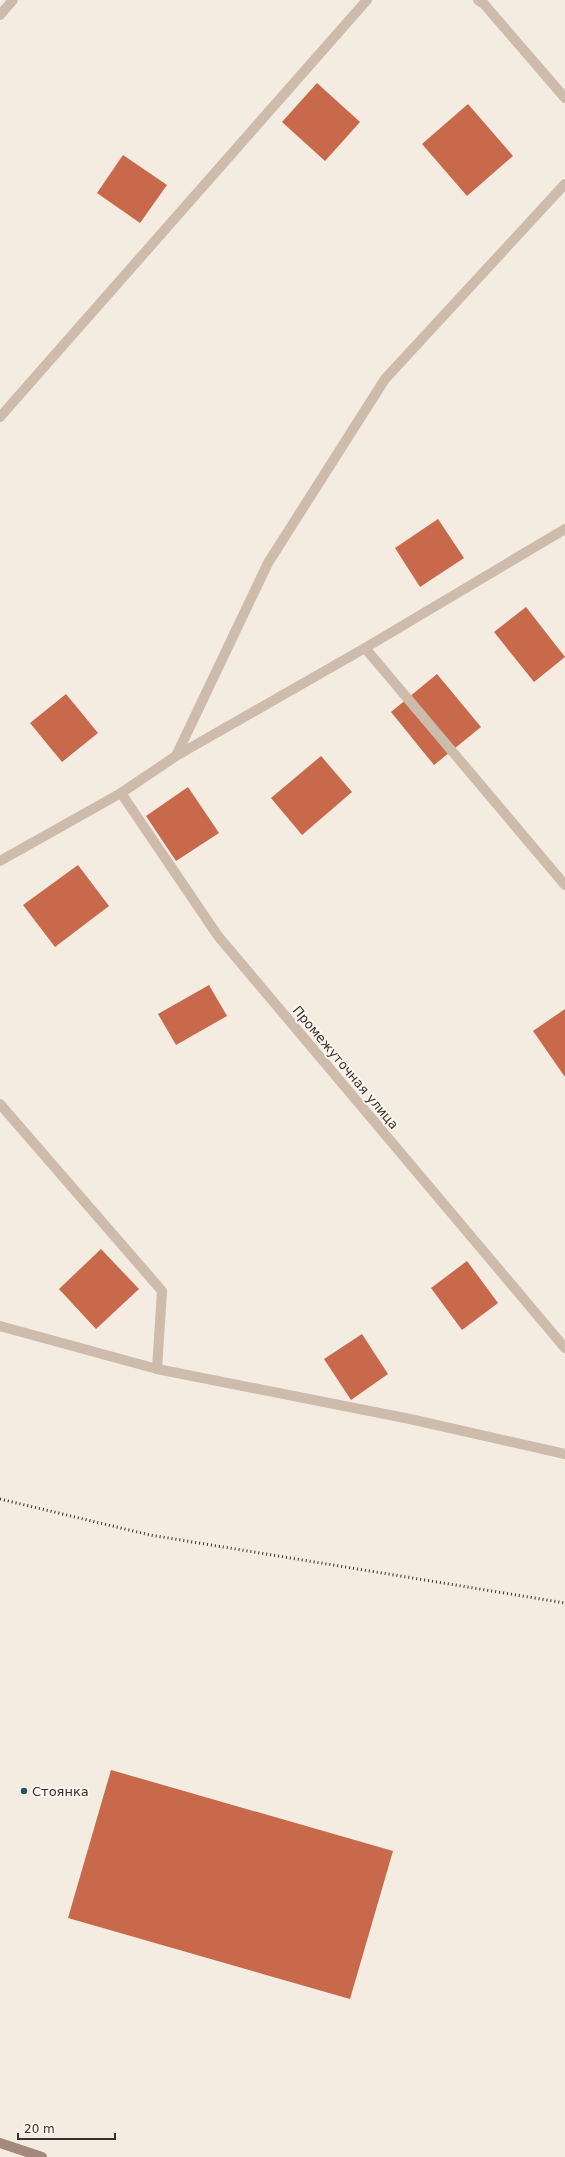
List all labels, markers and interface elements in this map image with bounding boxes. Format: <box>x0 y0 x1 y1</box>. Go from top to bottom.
street label: Промежуточная улица <box>290 1003 402 1132</box>
place label: Стоянка <box>32 1784 89 1799</box>
marker: Стоянка <box>19 1786 29 1796</box>
scale bar <box>18 2115 115 2141</box>
text: 20 m <box>24 2122 55 2136</box>

